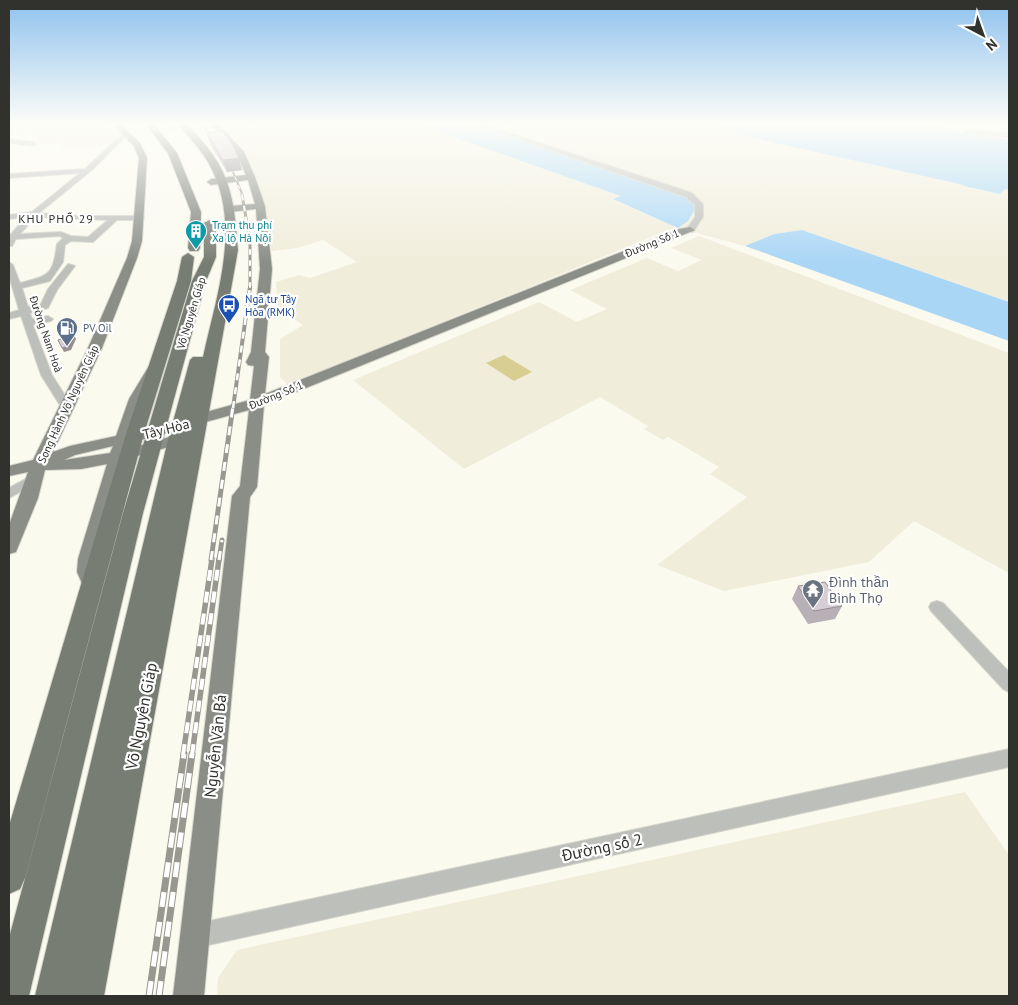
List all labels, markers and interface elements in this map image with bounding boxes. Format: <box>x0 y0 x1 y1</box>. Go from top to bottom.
north arrow <box>958 10 1008 60</box>
text: N <box>982 35 1001 55</box>
district label: KHU PHỐ 29 <box>18 211 94 226</box>
place label: Trạm thu phí Xa lộ Hà Nội <box>212 218 272 245</box>
building icon: Trạm thu phí Xa lộ Hà Nội <box>184 219 208 250</box>
street label: Đường Số 1 <box>622 226 681 261</box>
street label: Võ Nguyên Giáp <box>173 275 209 352</box>
place label: Ngã tư Tây Hòa (RMK) <box>245 292 297 319</box>
street label: Đường Nam Hoà <box>26 293 66 374</box>
bus stop icon: Ngã tư Tây Hòa (RMK) <box>217 293 241 324</box>
fuel station icon: PV Oil <box>55 316 79 347</box>
place label: PV Oil <box>83 321 112 335</box>
street label: Song Hành Võ Nguyên Giáp <box>35 343 102 465</box>
street label: Đường Số 1 <box>246 378 305 413</box>
street label: Tây Hòa <box>141 415 191 443</box>
place label: Đình thần Bình Thọ <box>828 573 889 607</box>
temple icon: Đình thần Bình Thọ <box>801 578 825 609</box>
street label: Võ Nguyên Giáp <box>121 661 161 772</box>
street label: Nguyễn Văn Bá <box>200 693 230 799</box>
street label: Đường số 2 <box>559 829 644 865</box>

